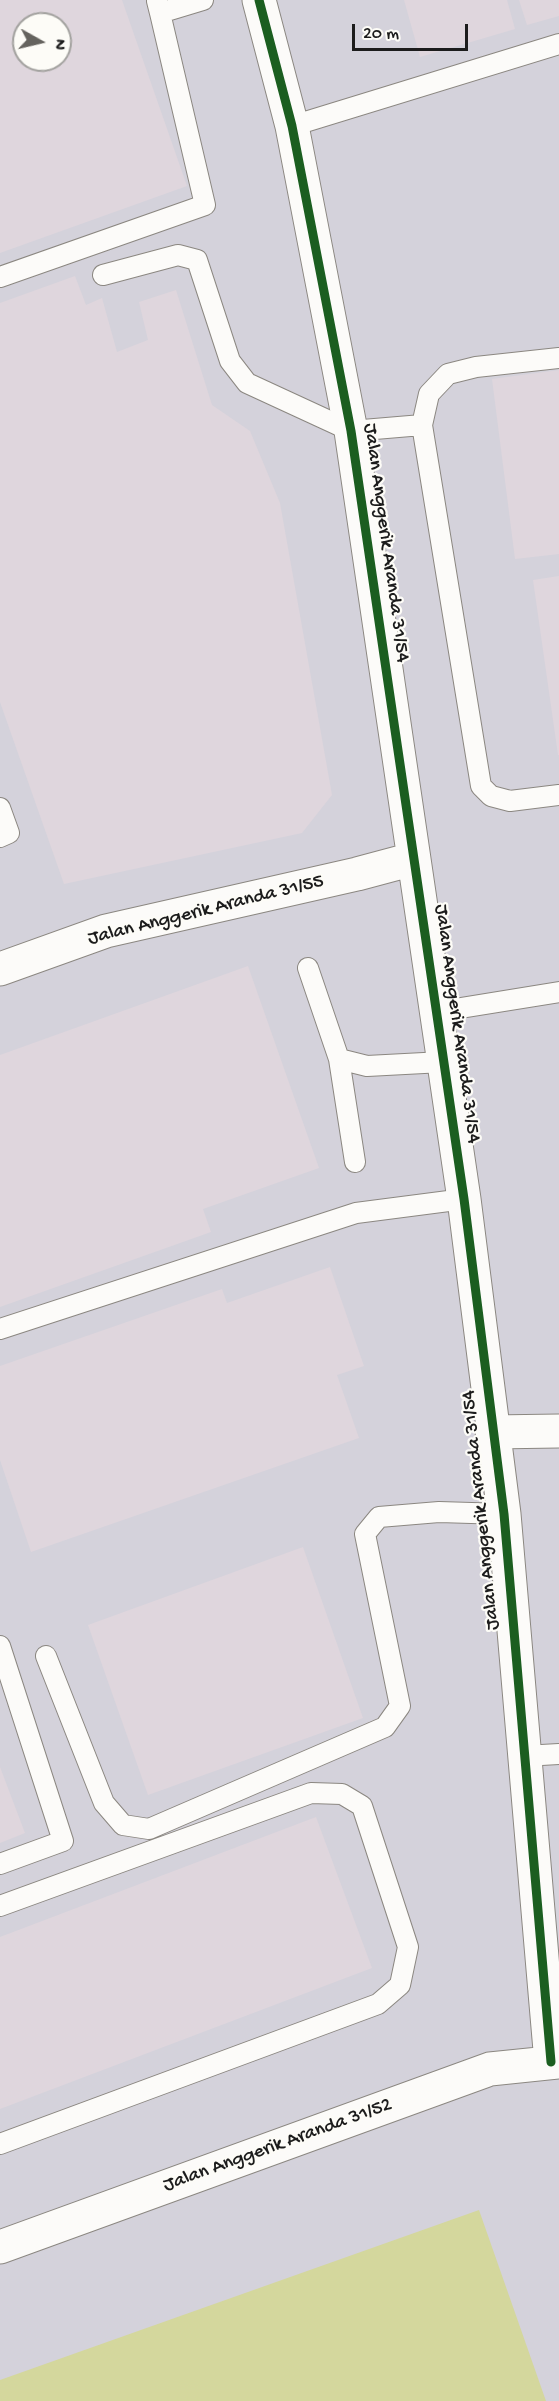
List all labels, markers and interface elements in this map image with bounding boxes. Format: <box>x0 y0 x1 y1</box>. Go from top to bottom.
north arrow <box>12 12 72 72</box>
scale bar <box>355 12 470 50</box>
text: 20 m <box>363 24 399 45</box>
text: N <box>48 38 68 51</box>
street label: Jalan Anggerik Aranda 31/54 <box>356 422 414 664</box>
street label: Jalan Anggerik Aranda 31/55 <box>86 870 326 952</box>
street label: Jalan Anggerik Aranda 31/54 <box>427 903 485 1145</box>
street label: Jalan Anggerik Aranda 31/54 <box>457 1389 507 1631</box>
street label: Jalan Anggerik Aranda 31/52 <box>160 2093 396 2199</box>

